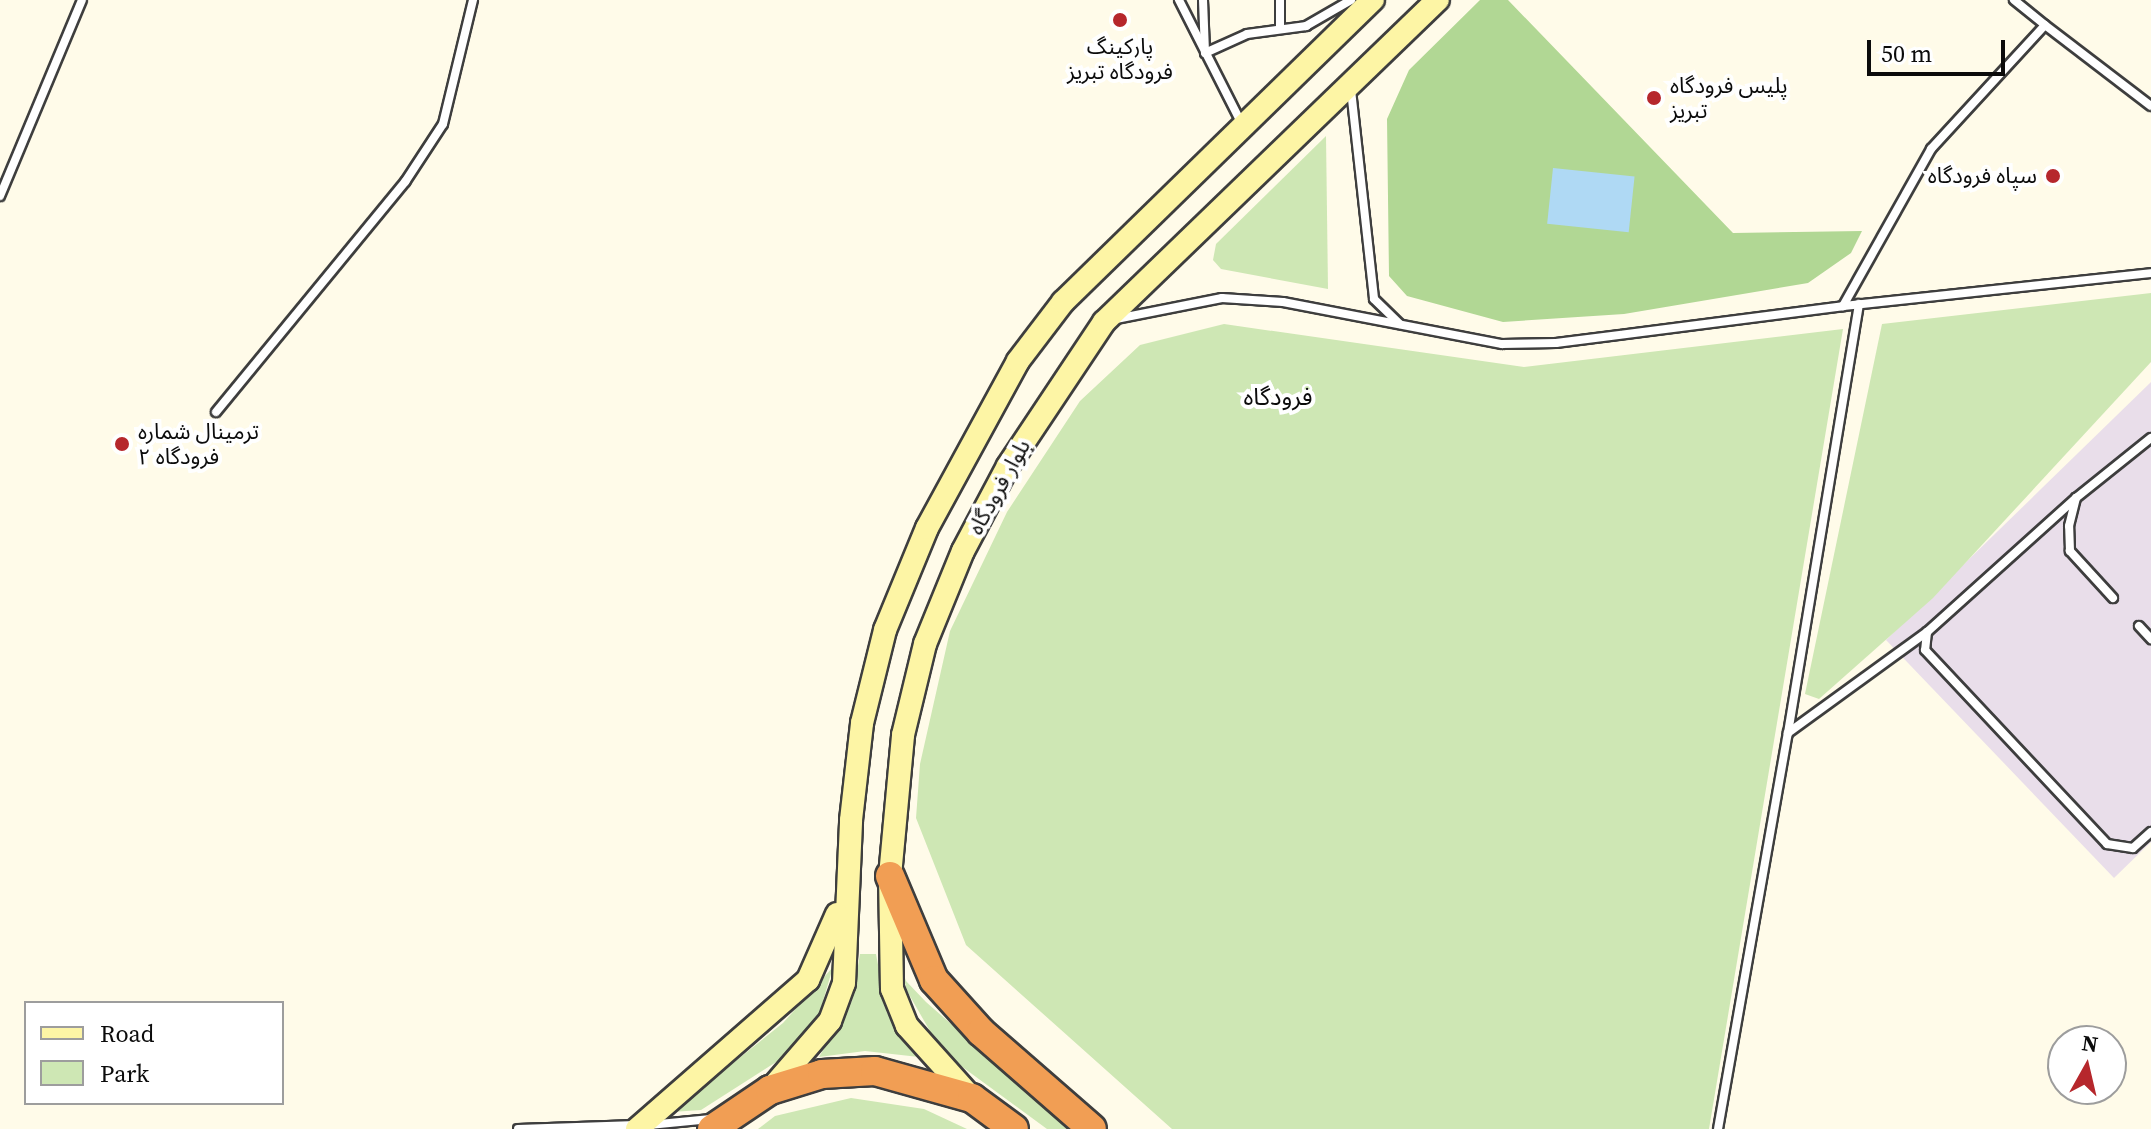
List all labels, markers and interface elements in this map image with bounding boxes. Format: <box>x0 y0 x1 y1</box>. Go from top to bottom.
marker: پارکینگ فرودگاه تبریز <box>1111 11 1129 29</box>
scale bar <box>1871 24 2009 74</box>
place label: پارکینگ فرودگاه تبریز <box>1067 33 1173 84</box>
text: 50 m <box>1881 37 1932 70</box>
place label: پلیس فرودگاه تبریز <box>1670 72 1788 124</box>
marker: پلیس فرودگاه تبریز <box>1645 89 1663 107</box>
place label: سپاه فرودگاه <box>1928 163 2037 189</box>
marker: سپاه فرودگاه <box>2044 167 2062 185</box>
district label: فرودگاه <box>1244 383 1312 411</box>
place label: ترمينال شماره ۲ فرودگاه <box>138 418 259 470</box>
marker: ترمينال شماره ۲ فرودگاه <box>113 435 131 453</box>
street label: بلوار فرودگاه <box>962 435 1036 539</box>
legend <box>24 1001 284 1105</box>
text: Road <box>100 1017 154 1050</box>
north arrow <box>2047 1025 2127 1105</box>
text: N <box>2080 1027 2100 1059</box>
text: Park <box>100 1057 149 1090</box>

